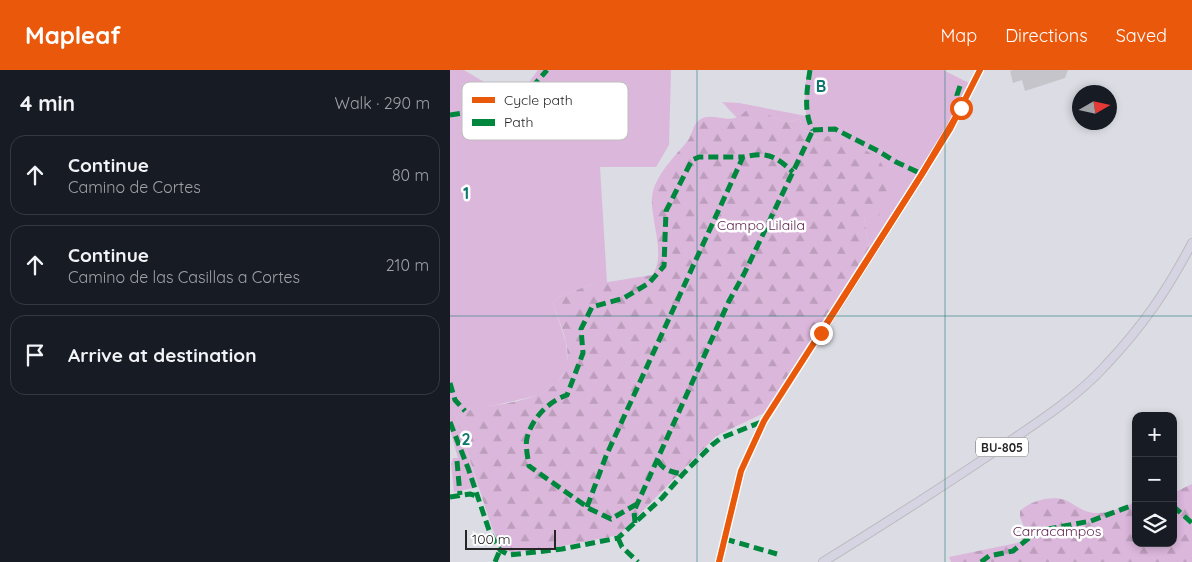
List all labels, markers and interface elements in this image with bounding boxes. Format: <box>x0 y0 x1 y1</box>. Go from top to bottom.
text: Mapleaf <box>25 20 121 50</box>
text: Map <box>940 24 977 47</box>
text: Directions <box>1005 24 1088 47</box>
text: Saved <box>1116 24 1167 47</box>
text: B <box>816 76 826 96</box>
legend <box>462 82 628 140</box>
north arrow <box>1072 85 1117 130</box>
text: 4 min <box>20 90 75 116</box>
text: Cycle path <box>504 91 573 109</box>
text: Walk · 290 m <box>335 93 430 113</box>
route start <box>950 97 973 120</box>
text: Path <box>504 113 533 131</box>
text: Continue <box>68 153 149 177</box>
icon: ahead <box>21 161 49 189</box>
text: 80 m <box>392 165 429 185</box>
text: Camino de Cortes <box>68 177 201 197</box>
text: 1 <box>463 183 469 203</box>
park label: Campo Lilaila <box>717 216 805 234</box>
text: Continue <box>68 243 149 267</box>
icon: ahead <box>21 251 49 279</box>
text: 210 m <box>386 255 429 275</box>
text: Camino de las Casillas a Cortes <box>68 267 300 287</box>
route end <box>810 322 833 345</box>
icon: arrive <box>21 341 49 369</box>
text: Arrive at destination <box>68 343 257 367</box>
map controls <box>1132 412 1177 547</box>
button: + <box>1132 412 1177 457</box>
text: 2 <box>461 429 471 449</box>
road number: BU-805 <box>976 438 1028 457</box>
button: − <box>1132 457 1177 502</box>
button: layers <box>1132 502 1177 547</box>
park label: Carracampos <box>1013 522 1101 540</box>
scale bar <box>465 527 556 550</box>
text: 100 m <box>472 530 510 548</box>

